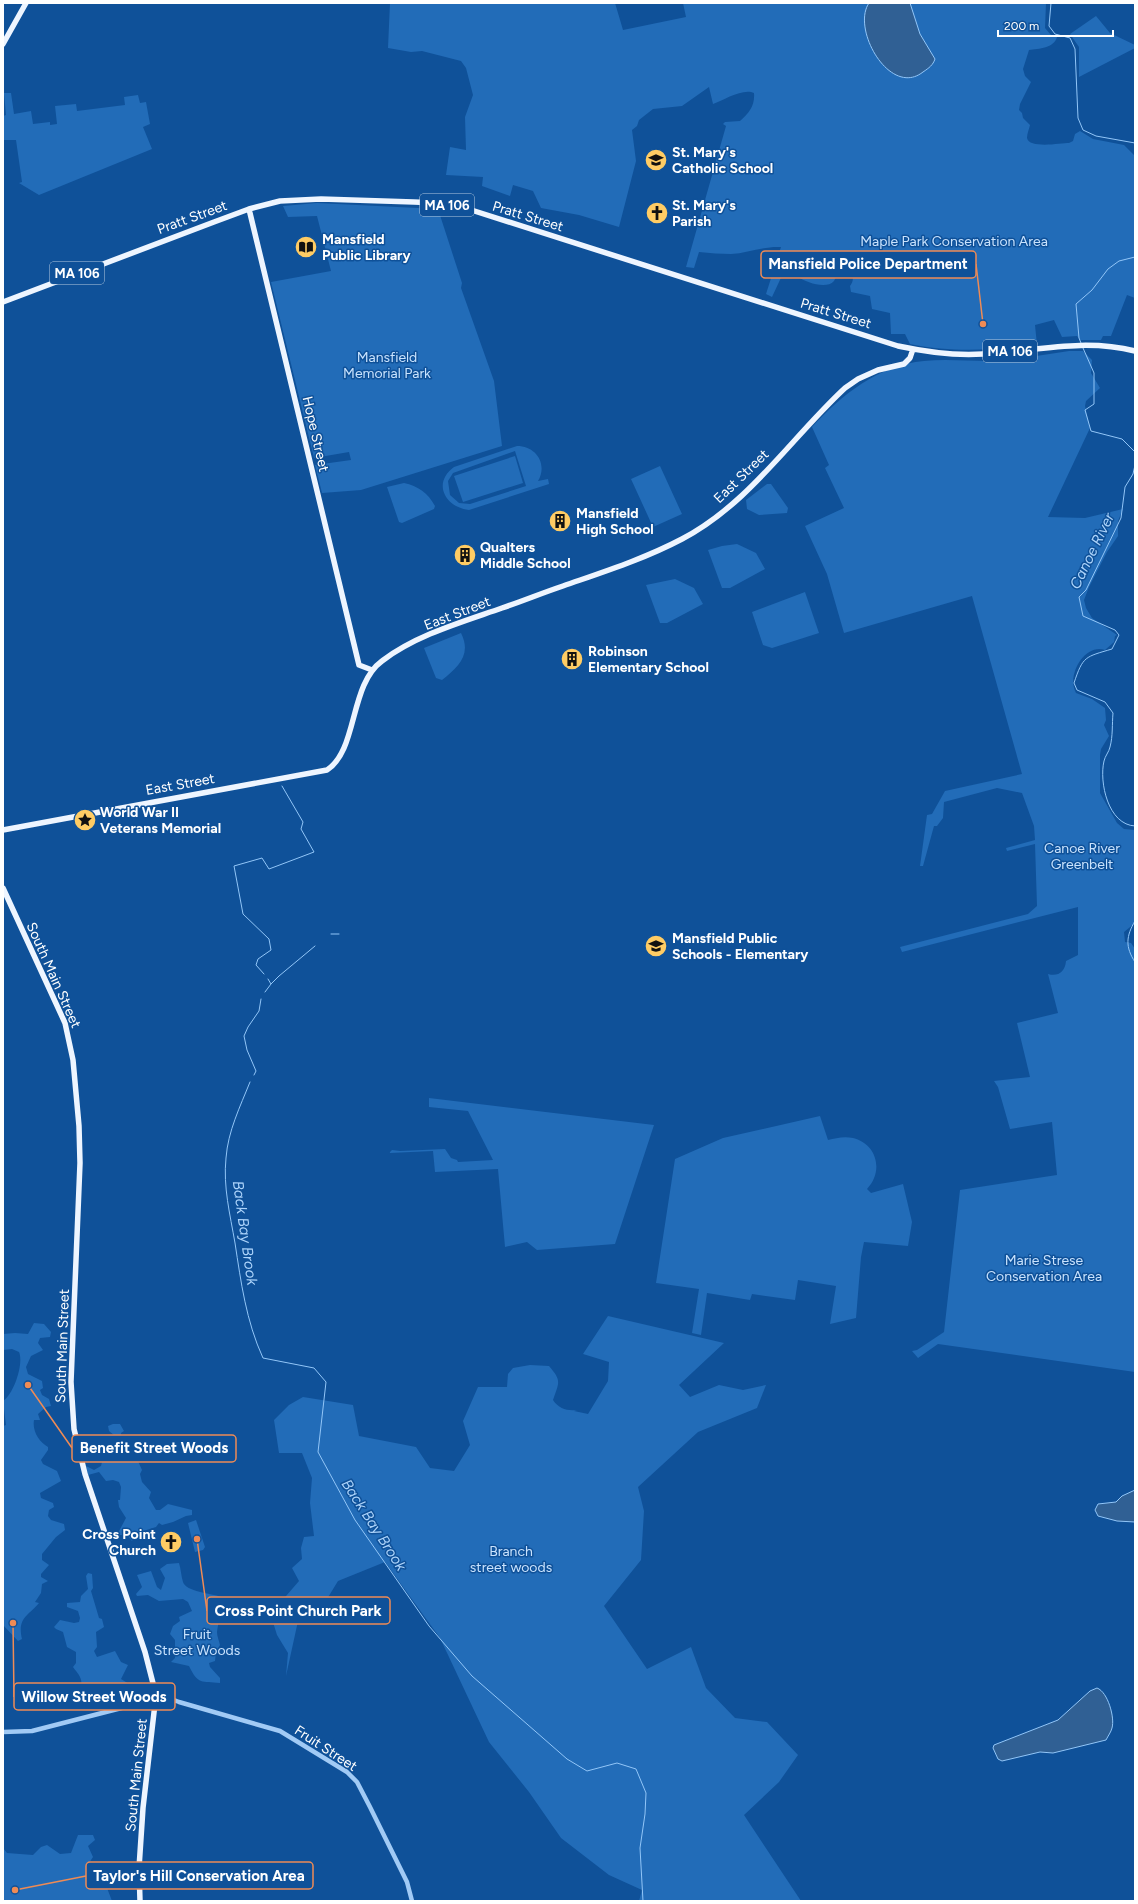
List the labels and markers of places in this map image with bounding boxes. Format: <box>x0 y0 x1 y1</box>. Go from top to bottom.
place label: St. Mary's Catholic School <box>672 144 773 177</box>
school or university icon: St. Mary's Catholic School <box>643 147 669 173</box>
place label: St. Mary's Parish <box>672 197 736 230</box>
church icon: St. Mary's Parish <box>644 200 670 226</box>
place label: Mansfield Public Library <box>322 231 411 264</box>
library icon: Mansfield Public Library <box>293 234 319 260</box>
callout: Mansfield Police Department <box>761 251 976 278</box>
place label: Mansfield High School <box>576 505 654 538</box>
building icon: Mansfield High School <box>547 508 573 534</box>
place label: Qualters Middle School <box>480 539 571 572</box>
building icon: Qualters Middle School <box>452 542 478 568</box>
place label: Robinson Elementary School <box>588 643 709 676</box>
building icon: Robinson Elementary School <box>559 646 585 672</box>
place label: World War II Veterans Memorial <box>100 804 221 837</box>
place icon: World War II Veterans Memorial <box>72 807 98 833</box>
place label: Mansfield Public Schools - Elementary <box>672 930 809 963</box>
school or university icon: Mansfield Public Schools - Elementary <box>643 933 669 959</box>
callout: Benefit Street Woods <box>72 1435 236 1462</box>
place label: Cross Point Church <box>82 1526 156 1559</box>
church icon: Cross Point Church <box>158 1529 184 1555</box>
callout: Cross Point Church Park <box>207 1597 390 1624</box>
callout: Willow Street Woods <box>14 1683 175 1710</box>
callout: Taylor's Hill Conservation Area <box>86 1862 313 1889</box>

